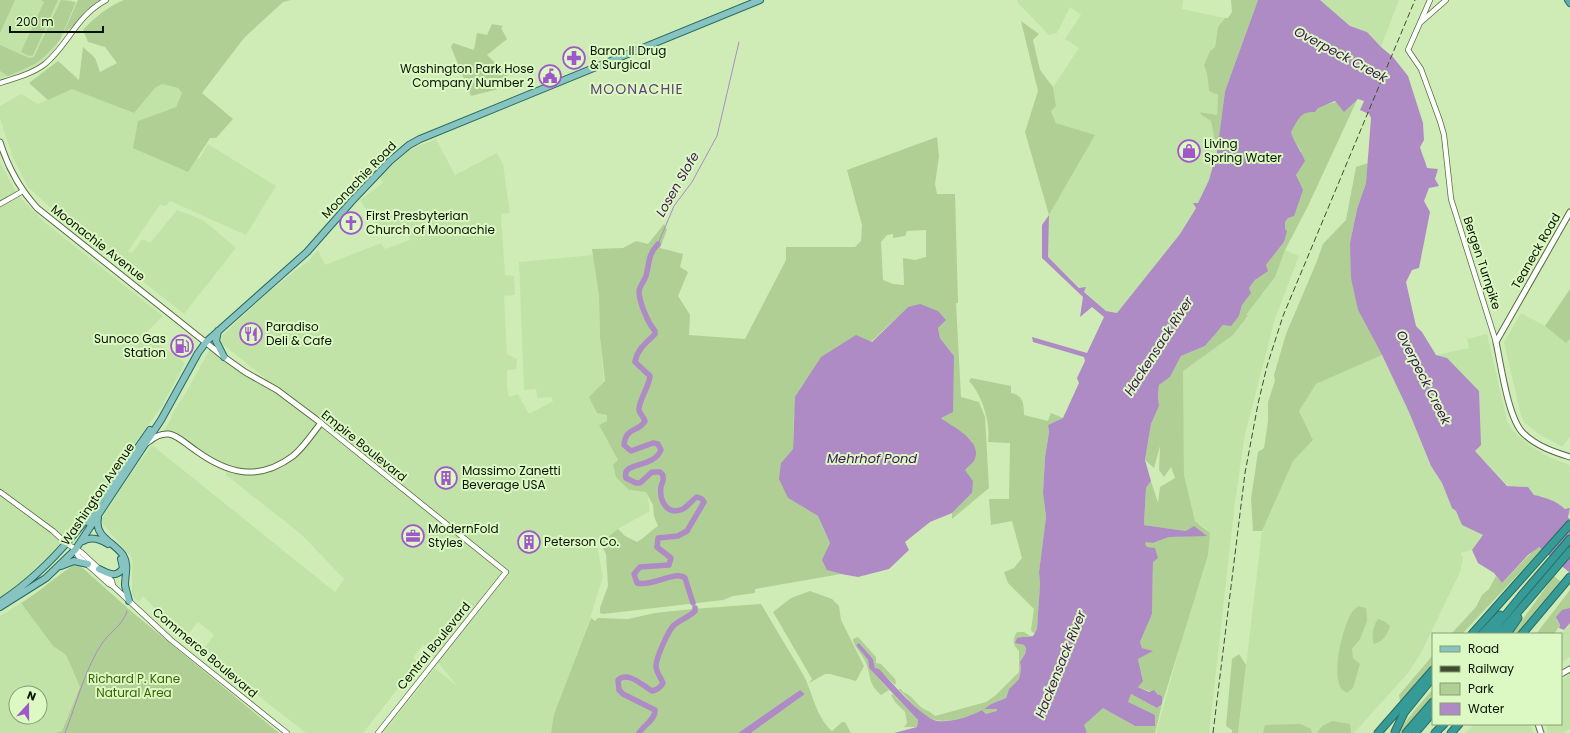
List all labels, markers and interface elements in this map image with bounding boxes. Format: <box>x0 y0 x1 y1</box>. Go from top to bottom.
scale bar <box>10 8 103 34</box>
text: 200 m <box>16 13 54 30</box>
water label: Overpeck Creek <box>1291 22 1392 88</box>
place label: Baron II Drug & Surgical <box>590 42 666 73</box>
pharmacy icon: Baron II Drug & Surgical <box>561 45 587 71</box>
place label: Washington Park Hose Company Number 2 <box>400 60 534 91</box>
public building icon: Washington Park Hose Company Number 2 <box>537 63 563 89</box>
district label: MOONACHIE <box>590 79 684 99</box>
place label: Living Spring Water <box>1204 135 1282 166</box>
street label: Moonachie Road <box>317 137 400 222</box>
shop icon: Living Spring Water <box>1176 138 1202 164</box>
water label: Losen Slofe <box>651 148 704 220</box>
street label: Moonachie Avenue <box>48 200 149 285</box>
place label: First Presbyterian Church of Moonachie <box>366 207 495 238</box>
church icon: First Presbyterian Church of Moonachie <box>338 210 364 236</box>
street label: Teaneck Road <box>1507 210 1564 292</box>
street label: Bergen Turnpike <box>1459 214 1506 311</box>
water label: Hackensack River <box>1119 292 1198 399</box>
place label: Paradiso Deli & Cafe <box>266 318 332 349</box>
restaurant icon: Paradiso Deli & Cafe <box>238 321 264 347</box>
water label: Overpeck Creek <box>1392 327 1456 429</box>
place label: Sunoco Gas Station <box>94 330 166 361</box>
fuel station icon: Sunoco Gas Station <box>169 333 195 359</box>
street label: Empire Boulevard <box>318 406 411 485</box>
street label: Washington Avenue <box>57 439 138 548</box>
water label: Mehrhof Pond <box>827 449 917 468</box>
place label: Massimo Zanetti Beverage USA <box>462 462 561 493</box>
building icon: Massimo Zanetti Beverage USA <box>433 465 459 491</box>
place label: ModernFold Styles <box>428 520 499 551</box>
office icon: ModernFold Styles <box>400 523 426 549</box>
building icon: Peterson Co. <box>516 529 542 555</box>
place label: Peterson Co. <box>544 533 619 550</box>
street label: Central Boulevard <box>393 598 474 693</box>
street label: Commerce Boulevard <box>149 604 261 702</box>
water label: Hackensack River <box>1030 607 1091 721</box>
legend <box>1432 633 1562 725</box>
text: Road <box>1468 640 1499 657</box>
text: Railway <box>1468 660 1514 677</box>
park label: Richard P. Kane Natural Area <box>88 670 180 701</box>
text: Park <box>1468 680 1495 697</box>
north arrow <box>8 685 48 725</box>
text: N <box>25 687 38 705</box>
text: Water <box>1468 700 1505 717</box>

